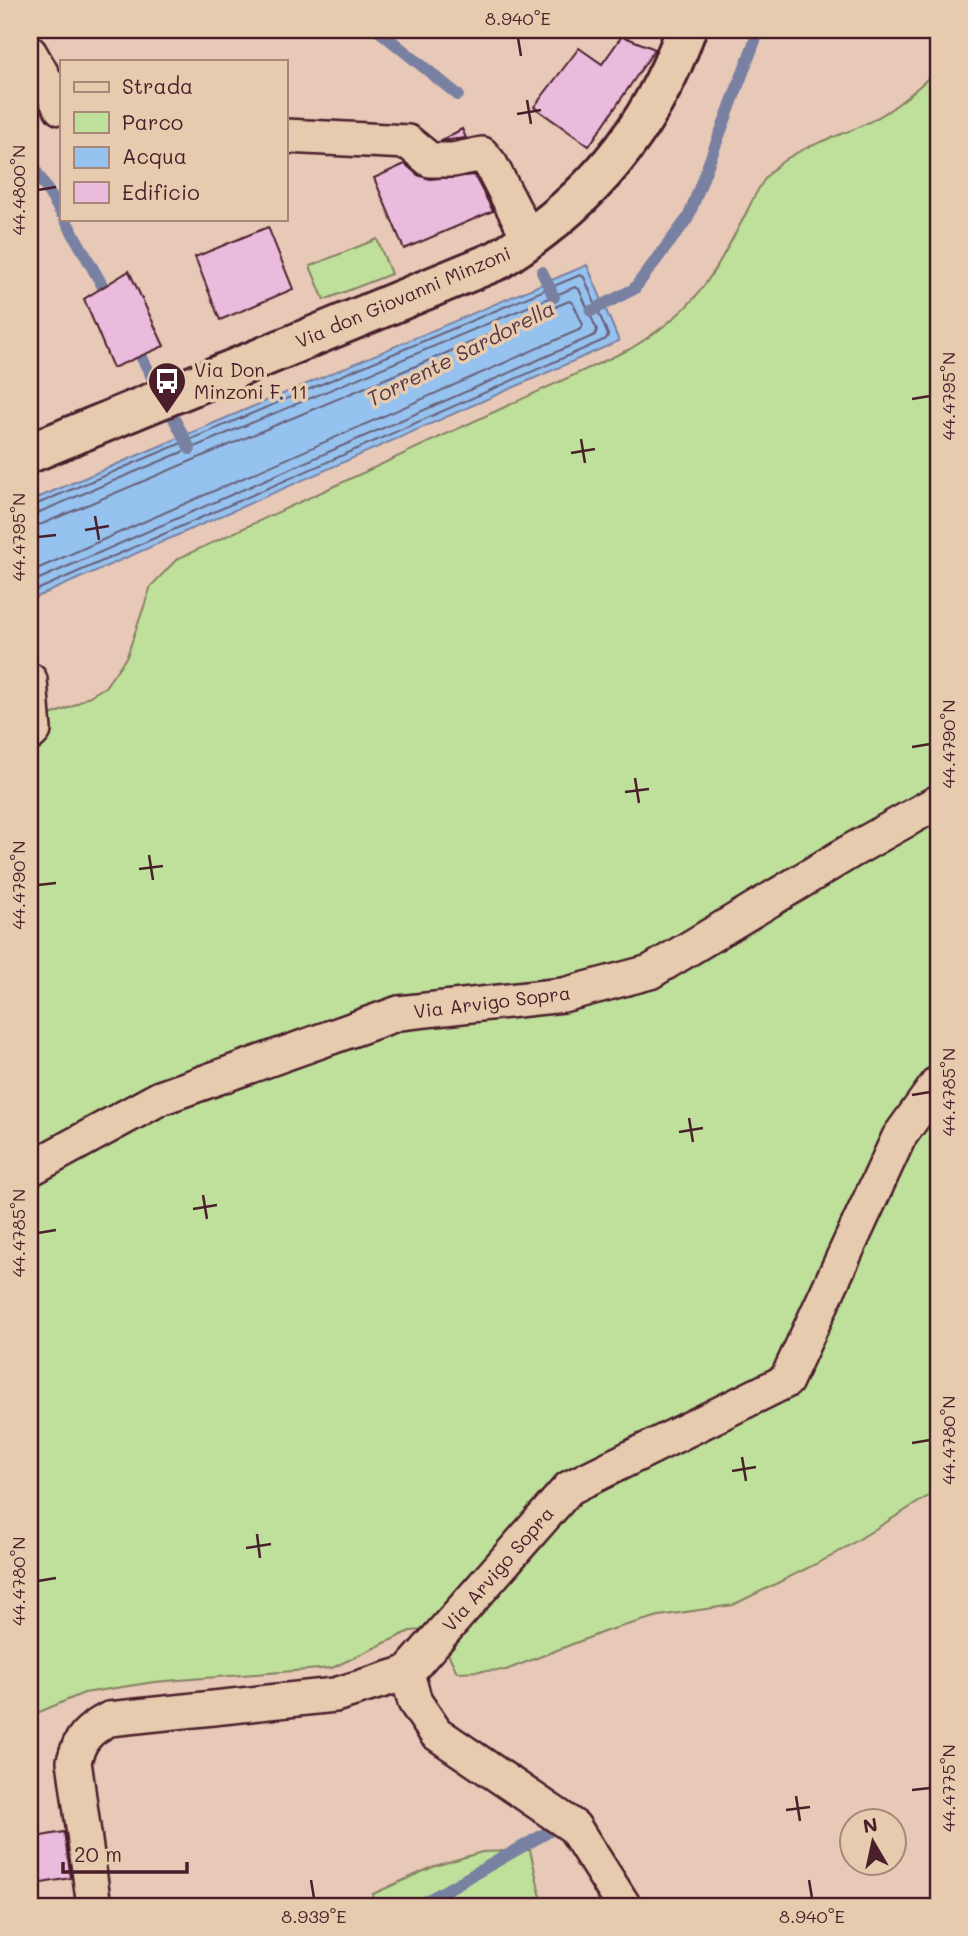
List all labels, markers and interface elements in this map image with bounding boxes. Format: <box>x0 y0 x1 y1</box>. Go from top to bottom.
text: 8.940°E <box>485 6 551 30</box>
legend <box>60 60 287 220</box>
text: Strada <box>122 72 193 99</box>
text: Parco <box>122 108 183 135</box>
text: Acqua <box>122 142 187 169</box>
text: 44.4800°N <box>6 145 30 235</box>
text: Edificio <box>122 178 200 205</box>
street label: Via don Giovanni Minzoni <box>291 240 514 353</box>
water label: Torrente Sardorella <box>362 294 559 412</box>
text: 44.4795°N <box>936 352 960 440</box>
place label: Via Don Minzoni F. 11 <box>194 357 307 404</box>
bus stop icon: Via Don Minzoni F. 11 <box>146 360 188 415</box>
text: 44.4795°N <box>6 493 30 581</box>
text: 44.4790°N <box>936 700 960 789</box>
text: 44.4790°N <box>6 841 30 930</box>
street label: Via Arvigo Sopra <box>412 979 572 1024</box>
text: 44.4785°N <box>936 1048 960 1136</box>
text: 44.4785°N <box>6 1189 30 1277</box>
text: 44.4780°N <box>936 1395 960 1485</box>
street label: Via Arvigo Sopra <box>436 1501 559 1636</box>
text: 44.4780°N <box>6 1536 30 1626</box>
text: 44.4775°N <box>936 1744 960 1832</box>
north arrow <box>838 1806 908 1876</box>
text: N <box>861 1811 879 1838</box>
scale bar <box>63 1831 187 1875</box>
text: 20 m <box>74 1840 122 1867</box>
text: 8.939°E <box>281 1904 347 1928</box>
text: 8.940°E <box>779 1904 845 1928</box>

